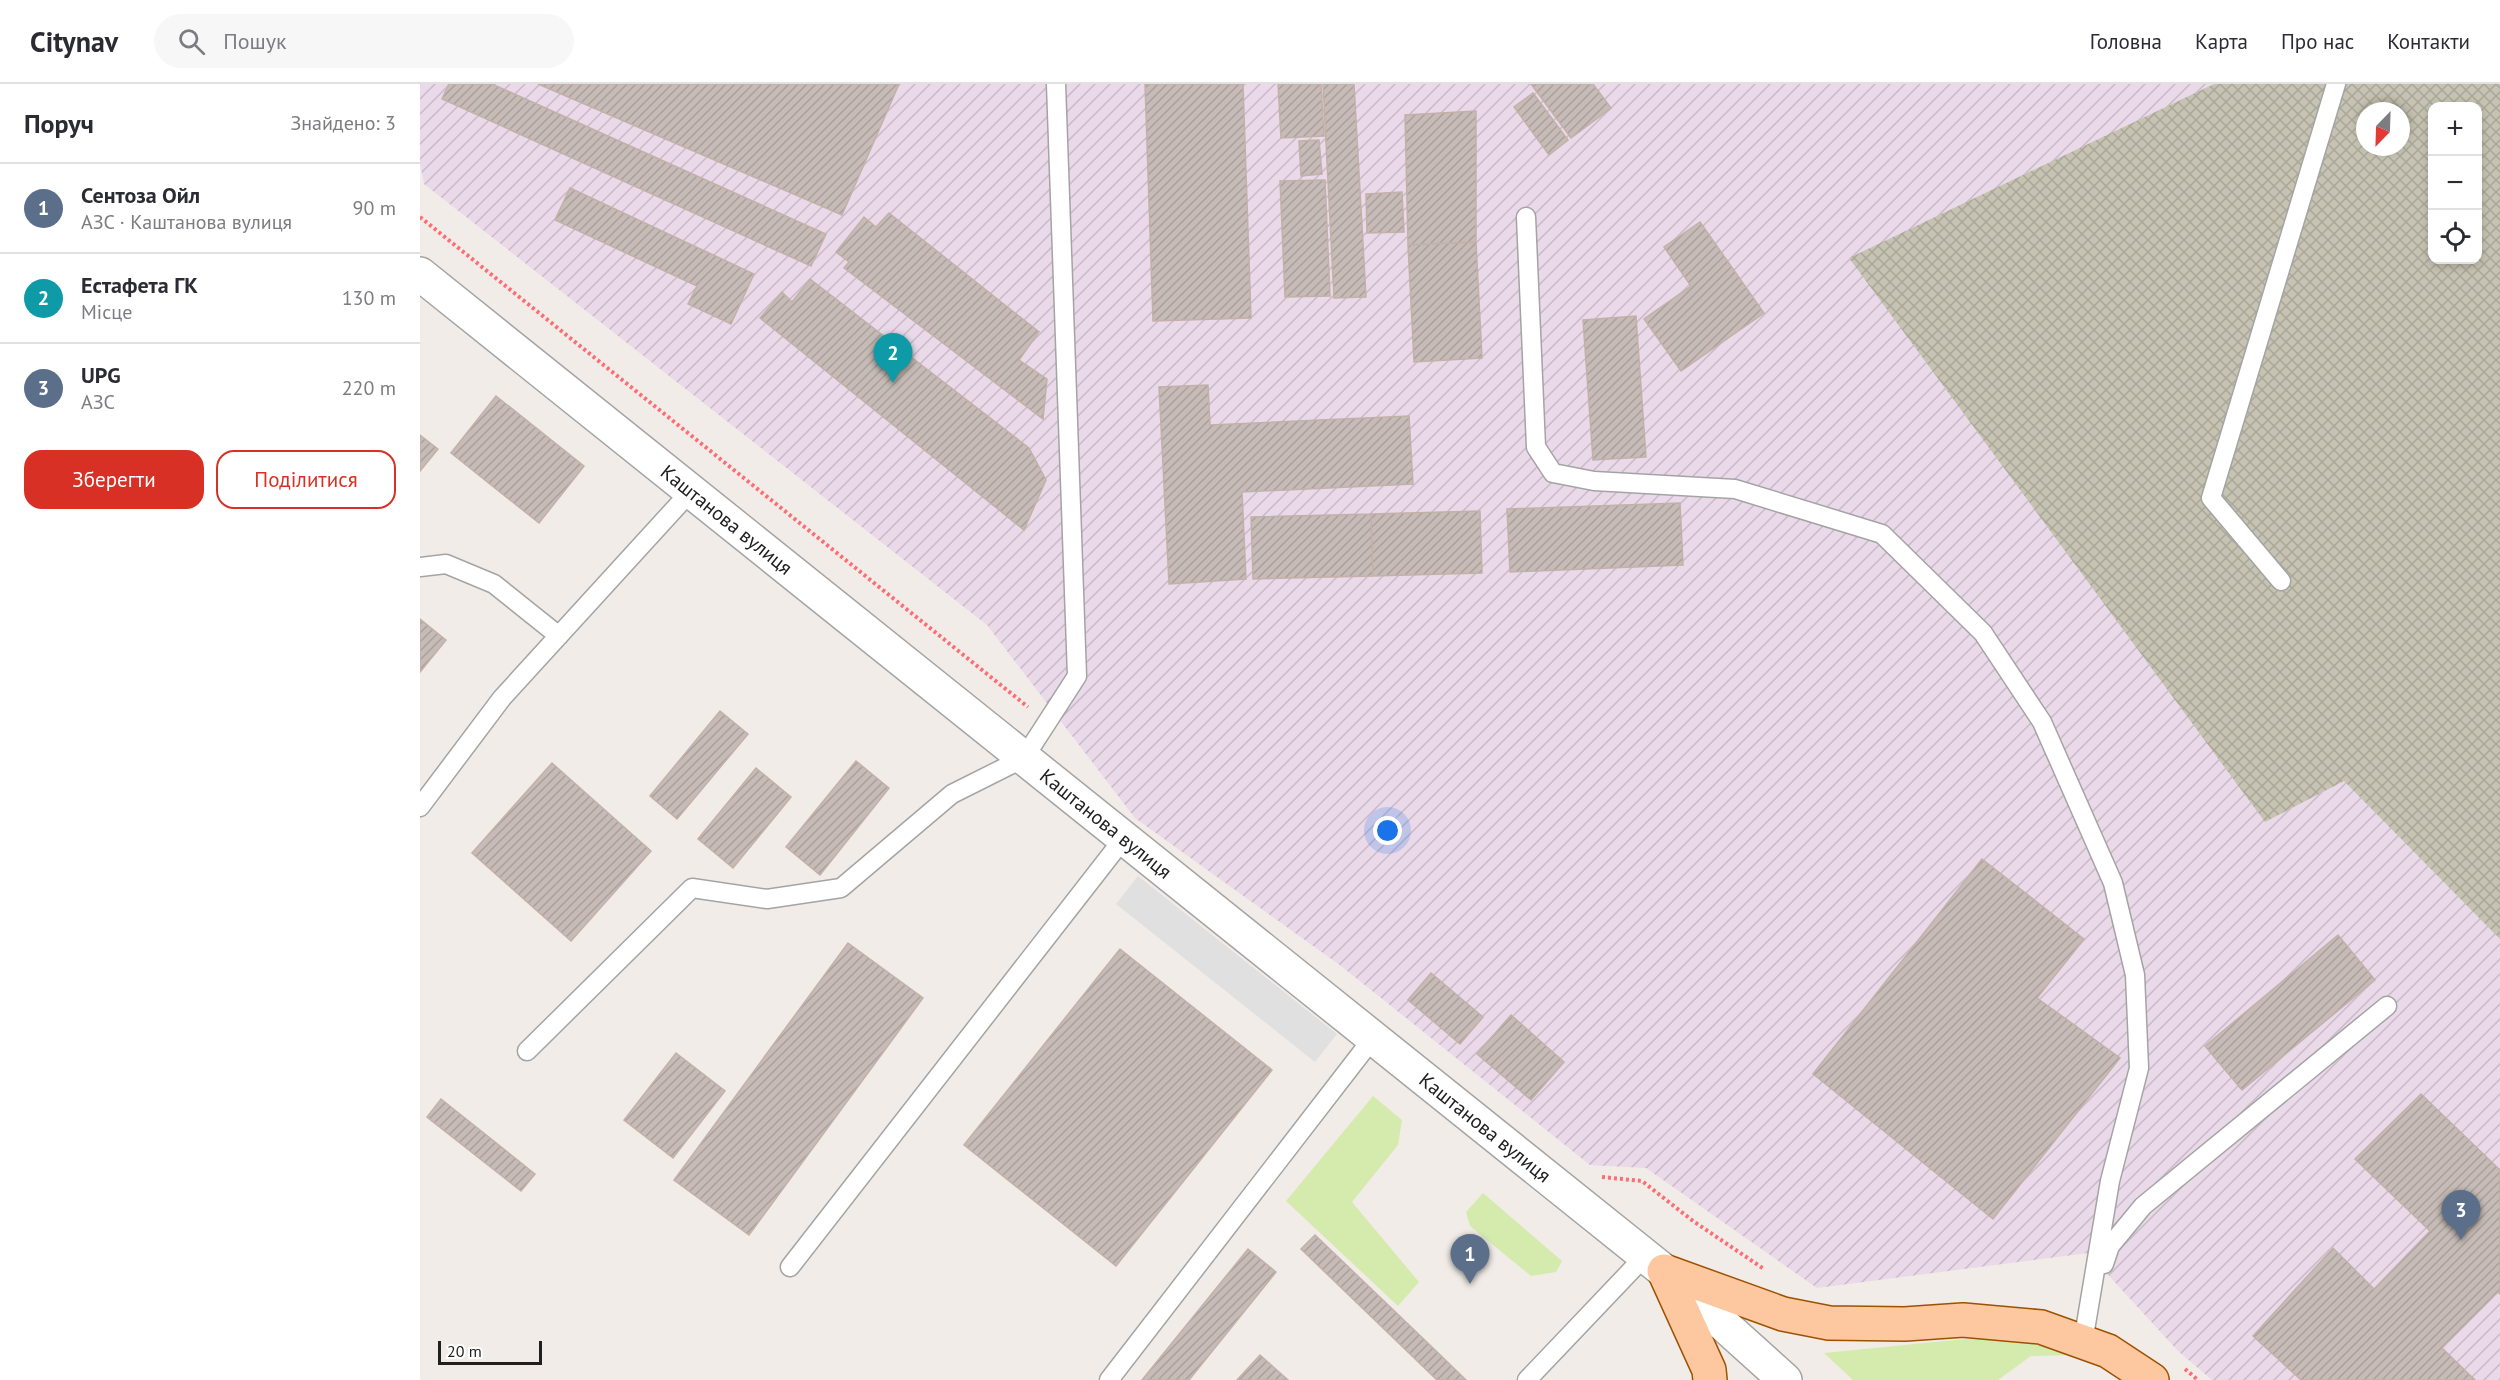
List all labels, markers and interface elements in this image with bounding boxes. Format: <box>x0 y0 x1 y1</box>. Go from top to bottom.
search box <box>154 14 574 68</box>
text: Citynav <box>30 23 118 60</box>
icon: search <box>175 25 208 58</box>
text: Пошук <box>223 27 286 55</box>
text: Головна <box>2090 28 2162 55</box>
text: Карта <box>2195 28 2248 55</box>
text: Про нас <box>2281 28 2354 55</box>
text: Контакти <box>2387 28 2470 55</box>
north arrow <box>2356 102 2410 156</box>
map controls <box>2428 102 2482 264</box>
button: + <box>2428 102 2482 156</box>
text: Поруч <box>24 107 94 140</box>
text: Знайдено: 3 <box>290 110 396 136</box>
button: − <box>2428 156 2482 210</box>
text: Сентоза Ойл <box>81 181 200 209</box>
text: 1 <box>38 195 49 221</box>
text: 90 m <box>353 195 396 221</box>
text: АЗС · Каштанова вулиця <box>81 209 292 235</box>
button: locate <box>2428 210 2482 264</box>
text: Естафета ГК <box>81 271 198 299</box>
text: 2 <box>38 285 49 311</box>
text: 130 m <box>342 285 396 311</box>
text: Місце <box>81 299 132 325</box>
pin: 2 <box>874 334 912 383</box>
text: UPG <box>81 361 121 389</box>
text: 3 <box>38 375 49 401</box>
text: 220 m <box>342 375 396 401</box>
text: АЗС <box>81 389 115 415</box>
button: Зберегти <box>24 450 204 509</box>
button: Поділитися <box>216 450 396 509</box>
street label: Каштанова вулиця <box>655 459 798 581</box>
street label: Каштанова вулиця <box>1035 763 1177 885</box>
your location <box>1373 816 1402 845</box>
street label: Каштанова вулиця <box>1414 1067 1556 1188</box>
pin: 3 <box>2442 1190 2480 1240</box>
pin: 1 <box>1450 1234 1490 1284</box>
scale bar <box>438 1338 542 1366</box>
text: 20 m <box>447 1341 482 1361</box>

